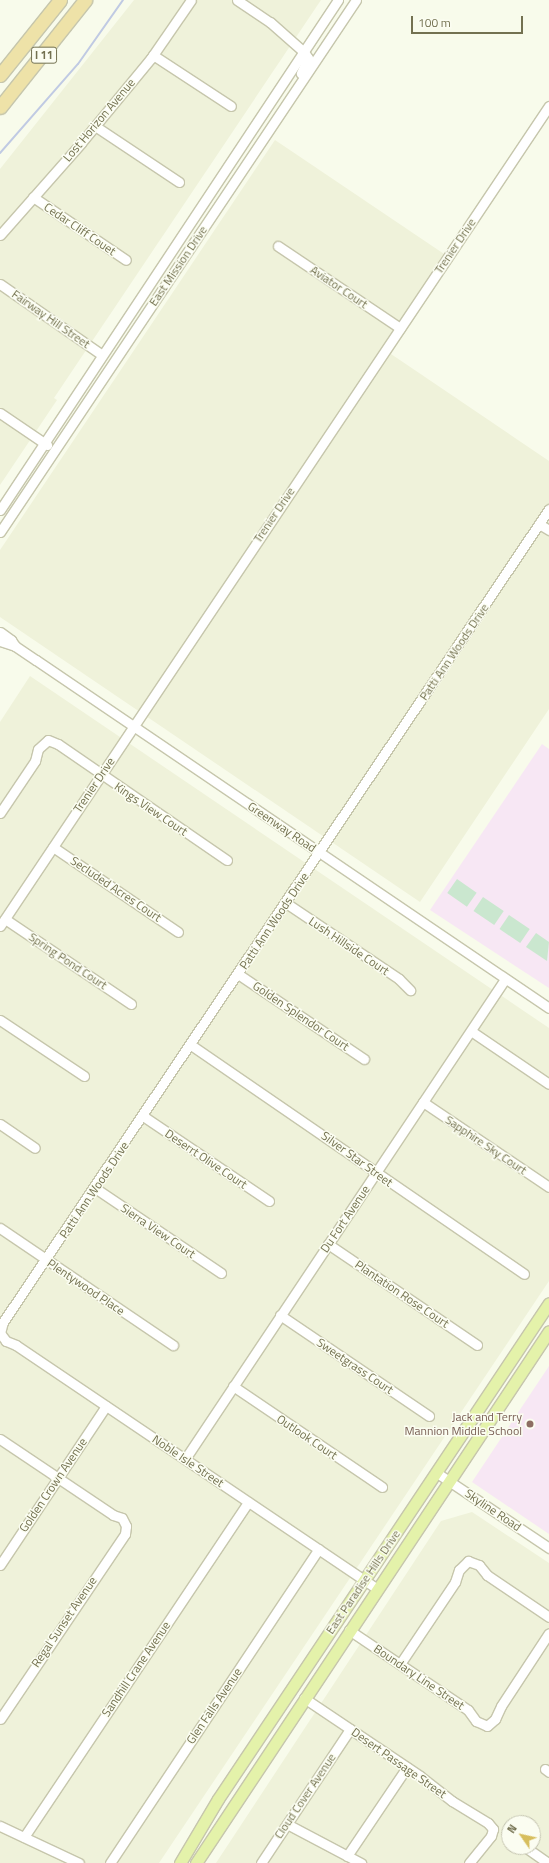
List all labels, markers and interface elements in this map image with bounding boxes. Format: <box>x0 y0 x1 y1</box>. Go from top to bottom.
scale bar <box>413 8 525 34</box>
text: 100 m <box>418 13 451 32</box>
road number: I 11 <box>31 46 57 64</box>
street label: Lost Horizon Avenue <box>60 76 138 164</box>
street label: Cedar Cliff Couet <box>41 200 119 258</box>
street label: Trenier Drive <box>431 216 479 276</box>
street label: East Mission Drive <box>146 223 210 309</box>
street label: Aviator Court <box>308 263 370 311</box>
street label: Fairway Hill Street <box>9 287 93 351</box>
street label: Trenier Drive <box>250 485 298 545</box>
street label: Patti Ann Woods Drive <box>416 601 492 703</box>
street label: Trenier Drive <box>70 755 118 815</box>
street label: Kings View Court <box>112 779 190 839</box>
street label: Greenway Road <box>245 799 319 855</box>
street label: Secluded Acres Court <box>68 853 164 925</box>
street label: Patti Ann Woods Drive <box>236 870 312 972</box>
street label: Lush Hillside Court <box>306 914 392 978</box>
street label: Spring Pond Court <box>26 930 110 992</box>
street label: Golden Splendor Court <box>250 978 352 1054</box>
street label: Sapphire Sky Court <box>443 1112 529 1178</box>
street label: Deserrt Olive Court <box>162 1126 250 1192</box>
street label: Silver Star Street <box>318 1128 396 1190</box>
street label: Patti Ann Woods Drive <box>56 1139 132 1241</box>
street label: Du Fort Avenue <box>317 1183 373 1255</box>
street label: Sierra View Court <box>118 1201 198 1261</box>
street label: Plentywood Place <box>45 1256 127 1318</box>
street label: Plantation Rose Court <box>352 1257 452 1331</box>
street label: Sweetgrass Court <box>314 1335 396 1397</box>
place label: Jack and Terry Mannion Middle School <box>404 1410 522 1438</box>
street label: Outlook Court <box>274 1412 340 1462</box>
marker: Jack and Terry Mannion Middle School <box>525 1419 535 1429</box>
street label: Noble Isle Street <box>150 1432 226 1490</box>
street label: Golden Crown Avenue <box>16 1435 90 1535</box>
street label: Skyline Road <box>462 1486 524 1534</box>
street label: East Paradise Hills Drive <box>323 1527 403 1637</box>
street label: Regal Sunset Avenue <box>28 1574 100 1670</box>
street label: Sandhill Crane Avenue <box>99 1619 173 1719</box>
street label: Boundary Line Street <box>371 1641 467 1713</box>
street label: Glen Falls Avenue <box>183 1665 245 1747</box>
street label: Desert Passage Street <box>349 1725 449 1801</box>
street label: Cloud Cover Avenue <box>271 1751 339 1841</box>
north arrow <box>501 1815 541 1855</box>
text: N <box>503 1821 521 1836</box>

